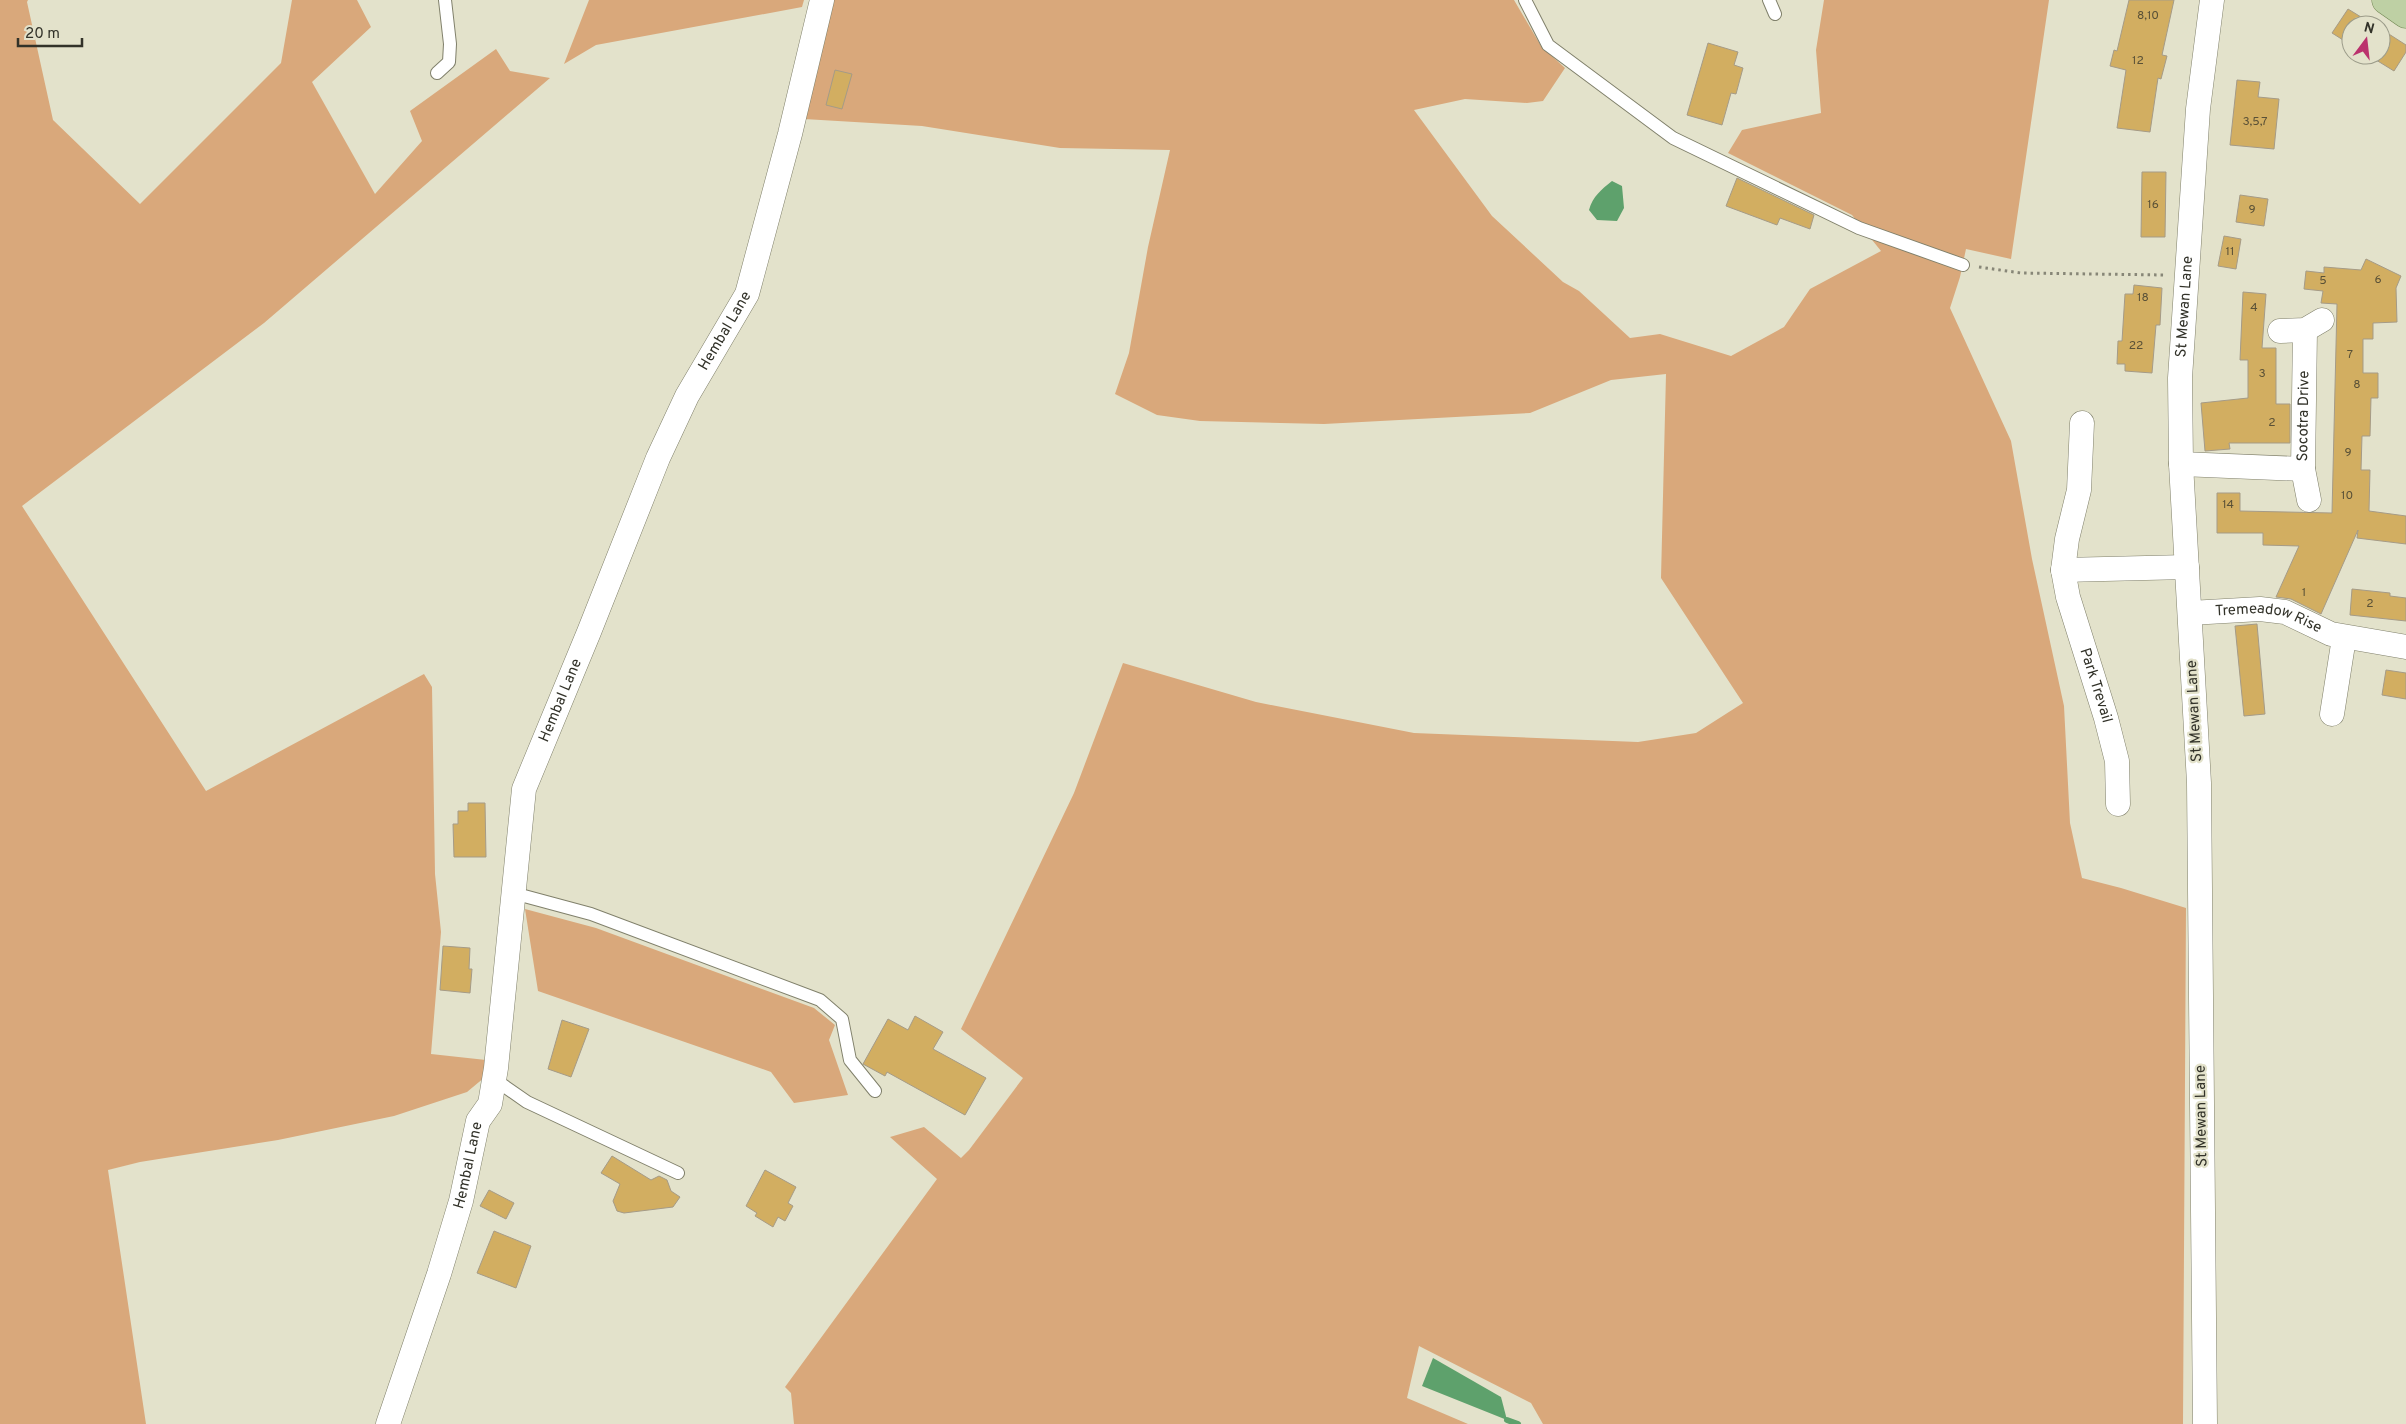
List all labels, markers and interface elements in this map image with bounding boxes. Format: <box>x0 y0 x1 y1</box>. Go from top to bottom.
house number: 8,10 <box>2137 8 2159 24</box>
scale bar <box>18 15 81 47</box>
north arrow <box>2341 15 2391 65</box>
text: N <box>2362 19 2376 38</box>
text: 20 m <box>25 25 60 44</box>
house number: 12 <box>2132 53 2144 69</box>
house number: 3,5,7 <box>2242 114 2268 130</box>
house number: 16 <box>2147 197 2159 213</box>
house number: 9 <box>2248 202 2256 218</box>
house number: 11 <box>2226 244 2234 260</box>
street label: St Mewan Lane <box>2172 255 2198 358</box>
house number: 6 <box>2374 272 2382 288</box>
house number: 5 <box>2319 273 2327 289</box>
street label: Hembal Lane <box>694 288 756 374</box>
house number: 18 <box>2137 290 2149 306</box>
house number: 4 <box>2250 300 2258 316</box>
house number: 22 <box>2129 338 2143 354</box>
house number: 7 <box>2347 347 2353 363</box>
house number: 3 <box>2258 366 2266 382</box>
street label: Socotra Drive <box>2294 371 2314 462</box>
house number: 8 <box>2353 377 2361 393</box>
house number: 2 <box>2268 415 2276 431</box>
house number: 9 <box>2344 445 2352 461</box>
house number: 10 <box>2341 488 2353 504</box>
house number: 14 <box>2222 497 2234 513</box>
house number: 1 <box>2302 585 2306 601</box>
house number: 2 <box>2366 596 2374 612</box>
street label: Tremeadow Rise <box>2214 599 2325 638</box>
street label: Park Trevail <box>2075 646 2116 725</box>
street label: Hembal Lane <box>535 656 586 745</box>
street label: St Mewan Lane <box>2183 660 2207 762</box>
street label: St Mewan Lane <box>2192 1065 2212 1167</box>
street label: Hembal Lane <box>450 1120 487 1211</box>

